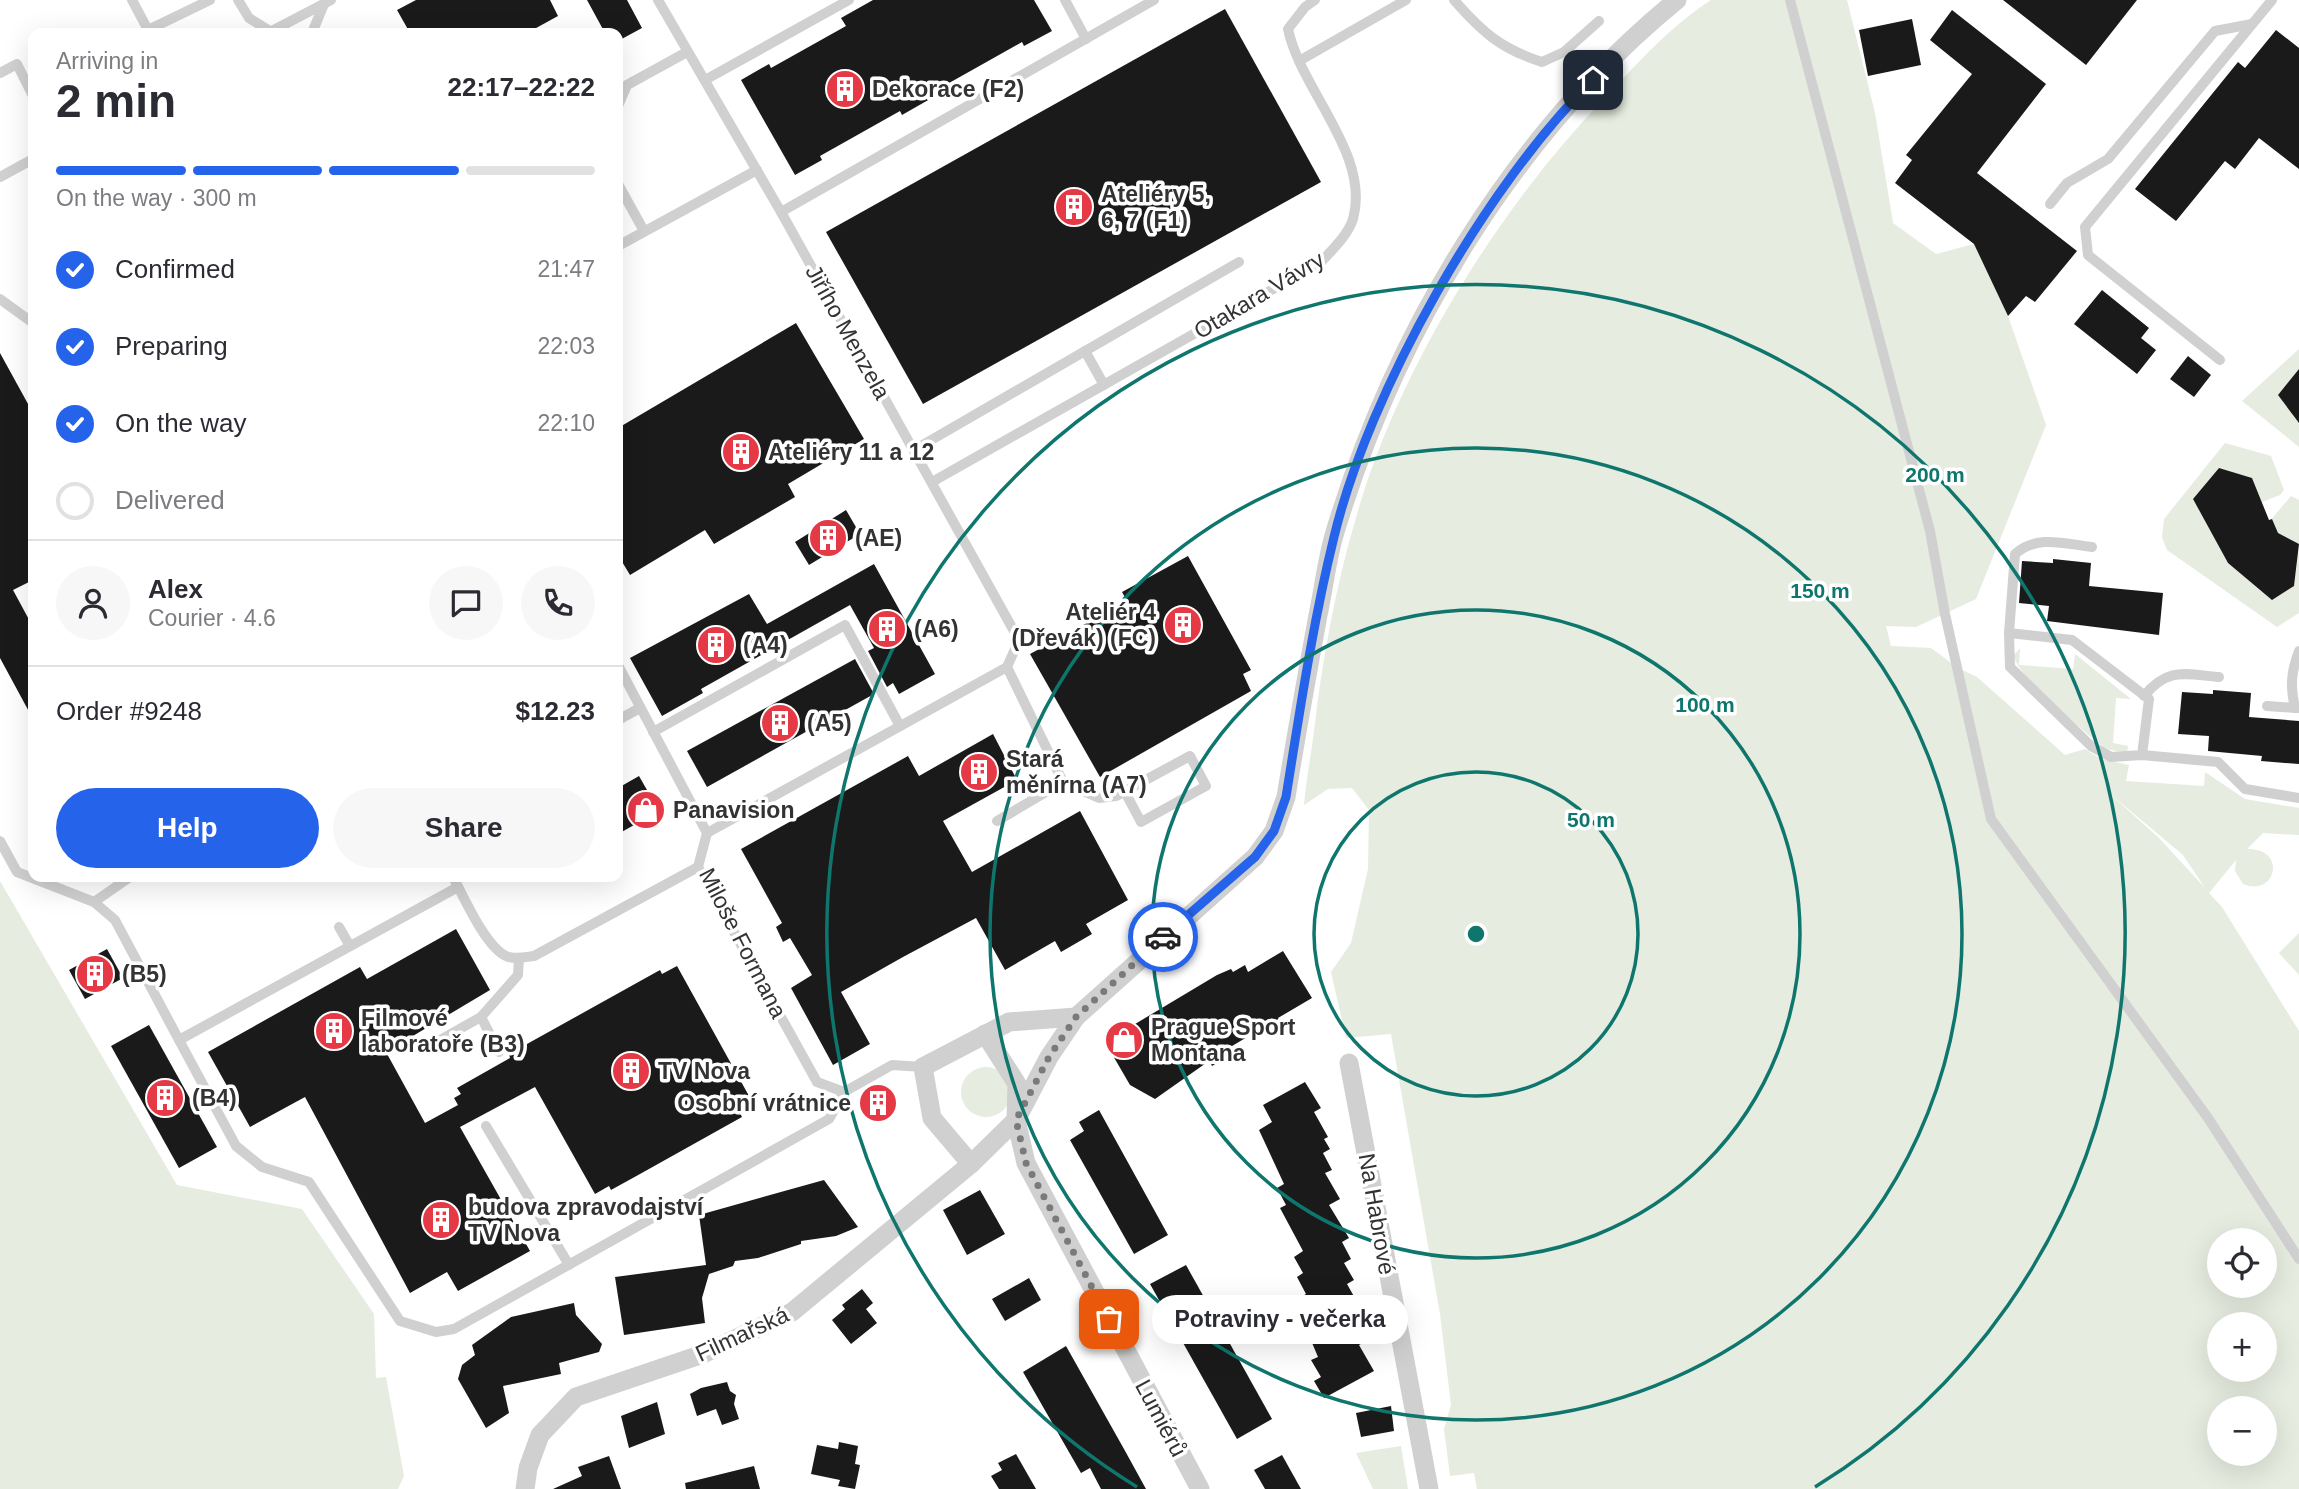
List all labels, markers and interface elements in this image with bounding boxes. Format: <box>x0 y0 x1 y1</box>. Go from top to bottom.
text: Arriving in <box>56 48 158 74</box>
pin <box>1563 50 1623 110</box>
icon: home <box>1574 61 1612 99</box>
building icon: Dekorace (F2) <box>824 68 866 110</box>
text: 22:17–22:22 <box>448 72 595 102</box>
text: 2 min <box>56 75 176 127</box>
place label: Dekorace (F2) <box>872 76 1024 102</box>
place label: Ateliéry 5, 6, 7 (F1) <box>1101 181 1211 233</box>
text: On the way · 300 m <box>56 185 257 211</box>
building icon: Ateliéry 5, 6, 7 (F1) <box>1053 186 1095 228</box>
street label: Otakara Vávry <box>1189 246 1329 344</box>
icon: check <box>56 251 94 289</box>
text: Confirmed <box>115 254 235 284</box>
text: 21:47 <box>537 256 595 282</box>
street label: Jiřího Menzela <box>800 260 896 404</box>
icon: check <box>56 328 94 366</box>
text: Preparing <box>115 331 228 361</box>
text: 22:03 <box>537 333 595 359</box>
icon: check <box>56 405 94 443</box>
text: On the way <box>115 408 247 438</box>
text: 22:10 <box>537 410 595 436</box>
building icon: Ateliéry 11 a 12 <box>720 431 762 473</box>
place label: Ateliéry 11 a 12 <box>768 439 934 465</box>
text: 200 m <box>1905 463 1965 486</box>
text: Delivered <box>115 485 225 515</box>
building icon: (AE) <box>807 517 849 559</box>
place label: (AE) <box>855 525 902 551</box>
button: person <box>56 566 130 640</box>
button: chat <box>429 566 503 640</box>
button: phone <box>521 566 595 640</box>
text: Alex <box>148 574 203 604</box>
text: 150 m <box>1790 579 1850 602</box>
place label: Ateliér 4 (Dřevák) (FC) <box>1012 599 1156 651</box>
building icon: Ateliér 4 (Dřevák) (FC) <box>1162 604 1204 646</box>
text: Courier · 4.6 <box>148 605 276 631</box>
building icon: (A6) <box>866 608 908 650</box>
place label: (A6) <box>914 616 959 642</box>
building icon: (A4) <box>695 624 737 666</box>
place label: (A4) <box>743 632 788 658</box>
text: 100 m <box>1675 693 1735 716</box>
text: Order #9248 <box>56 696 202 726</box>
text: $12.23 <box>515 696 595 726</box>
building icon: (A5) <box>759 702 801 744</box>
place label: (A5) <box>807 710 852 736</box>
place label: Stará měnírna (A7) <box>1006 746 1147 798</box>
building icon: Stará měnírna (A7) <box>958 751 1000 793</box>
button: Help <box>56 788 319 868</box>
button: Share <box>333 788 595 868</box>
shop icon: Panavision <box>625 789 667 831</box>
place label: Panavision <box>673 797 794 823</box>
text: 50 m <box>1567 808 1615 831</box>
street label: Miloše Formana <box>694 864 792 1023</box>
courier <box>1128 902 1198 972</box>
icon: car <box>1144 918 1182 956</box>
centre of rings <box>1464 922 1488 946</box>
building icon: (B5) <box>74 953 116 995</box>
place label: (B5) <box>122 961 167 987</box>
place label: Filmové laboratoře (B3) <box>361 1005 525 1057</box>
building icon: Filmové laboratoře (B3) <box>313 1010 355 1052</box>
place label: Prague Sport Montana <box>1151 1014 1296 1066</box>
shop icon: Prague Sport Montana <box>1103 1019 1145 1061</box>
building icon: TV Nova <box>610 1050 652 1092</box>
place label: TV Nova <box>658 1058 750 1084</box>
building icon: (B4) <box>144 1077 186 1119</box>
building icon: Osobní vrátnice <box>857 1082 899 1124</box>
place label: (B4) <box>192 1085 237 1111</box>
place label: Osobní vrátnice <box>677 1090 851 1116</box>
street label: Na Habrové <box>1354 1151 1400 1277</box>
place label: budova zpravodajství TV Nova <box>468 1194 705 1246</box>
building icon: budova zpravodajství TV Nova <box>420 1199 462 1241</box>
map controls <box>2207 1228 2277 1466</box>
button: locate <box>2207 1228 2277 1298</box>
pin <box>1079 1289 1139 1349</box>
callout: Potraviny - večerka <box>1151 1294 1406 1344</box>
icon: bag <box>1090 1300 1128 1338</box>
street label: Filmařská <box>691 1301 793 1367</box>
text: Potraviny - večerka <box>1175 1306 1385 1332</box>
button: + <box>2207 1312 2277 1382</box>
street label: Lumiérů <box>1130 1375 1192 1461</box>
button: − <box>2207 1396 2277 1466</box>

